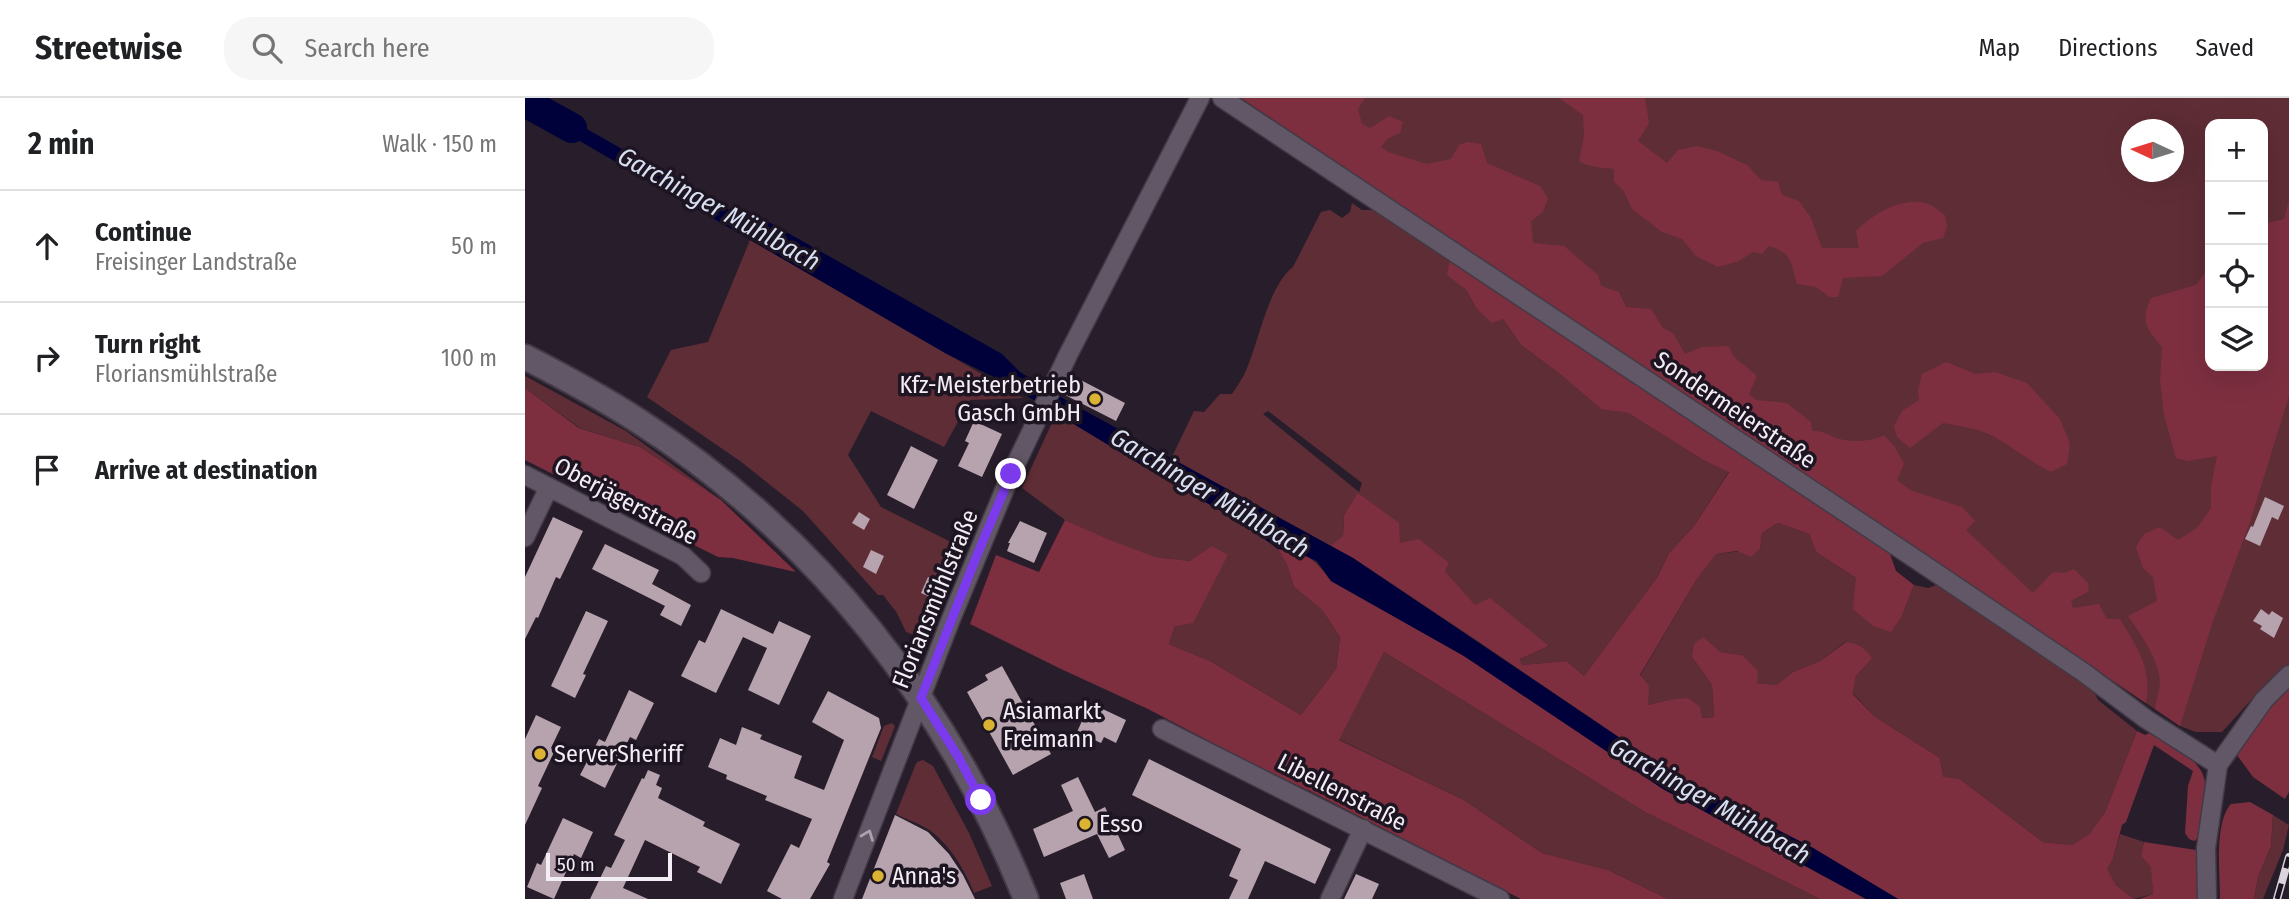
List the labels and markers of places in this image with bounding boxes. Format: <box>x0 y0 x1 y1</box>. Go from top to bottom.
place label: Kfz-Meisterbetrieb Gasch GmbH <box>899 371 1081 427</box>
marker: Kfz-Meisterbetrieb Gasch GmbH <box>1087 391 1103 407</box>
place label: Asiamarkt Freimann <box>1003 697 1101 753</box>
marker: Asiamarkt Freimann <box>981 717 997 733</box>
place label: ServerSheriff <box>554 740 684 768</box>
marker: ServerSheriff <box>532 746 548 762</box>
place label: Esso <box>1099 810 1143 838</box>
marker: Esso <box>1077 816 1093 832</box>
place label: Anna's <box>892 862 956 890</box>
marker: Anna's <box>870 868 886 884</box>

